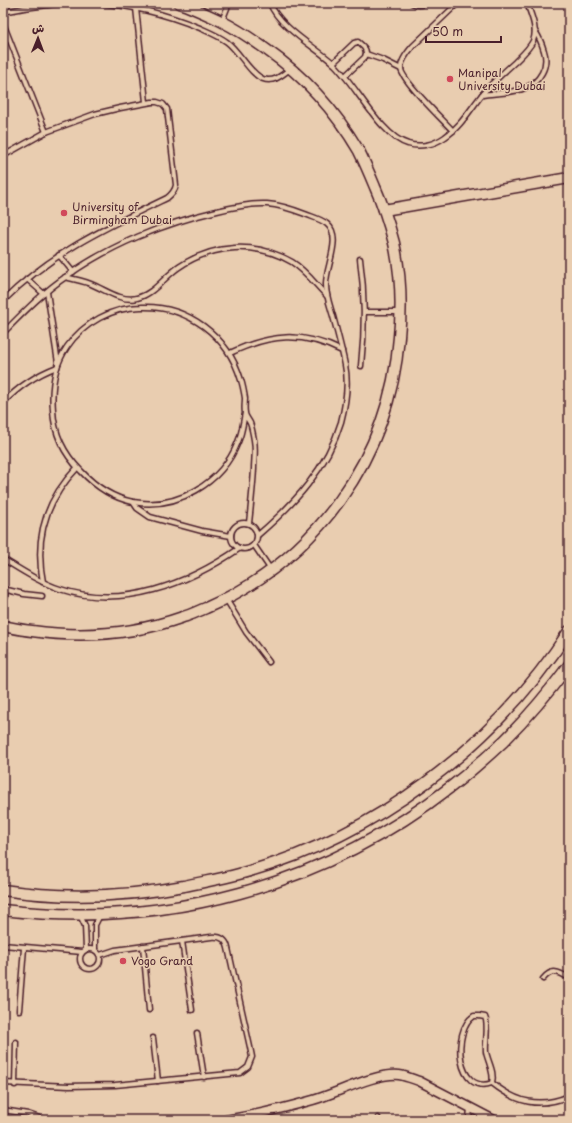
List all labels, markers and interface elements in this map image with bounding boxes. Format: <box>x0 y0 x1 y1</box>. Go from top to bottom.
north arrow <box>18 18 58 58</box>
scale bar <box>426 18 501 44</box>
text: ش <box>32 19 44 36</box>
text: 50 m <box>432 22 463 40</box>
place label: Manipal University Dubai <box>458 64 546 94</box>
marker: Manipal University Dubai <box>445 74 455 84</box>
place label: University of Birmingham Dubai <box>72 198 172 228</box>
marker: University of Birmingham Dubai <box>59 208 69 218</box>
place label: Vogo Grand <box>131 952 193 969</box>
marker: Vogo Grand <box>118 956 128 966</box>

